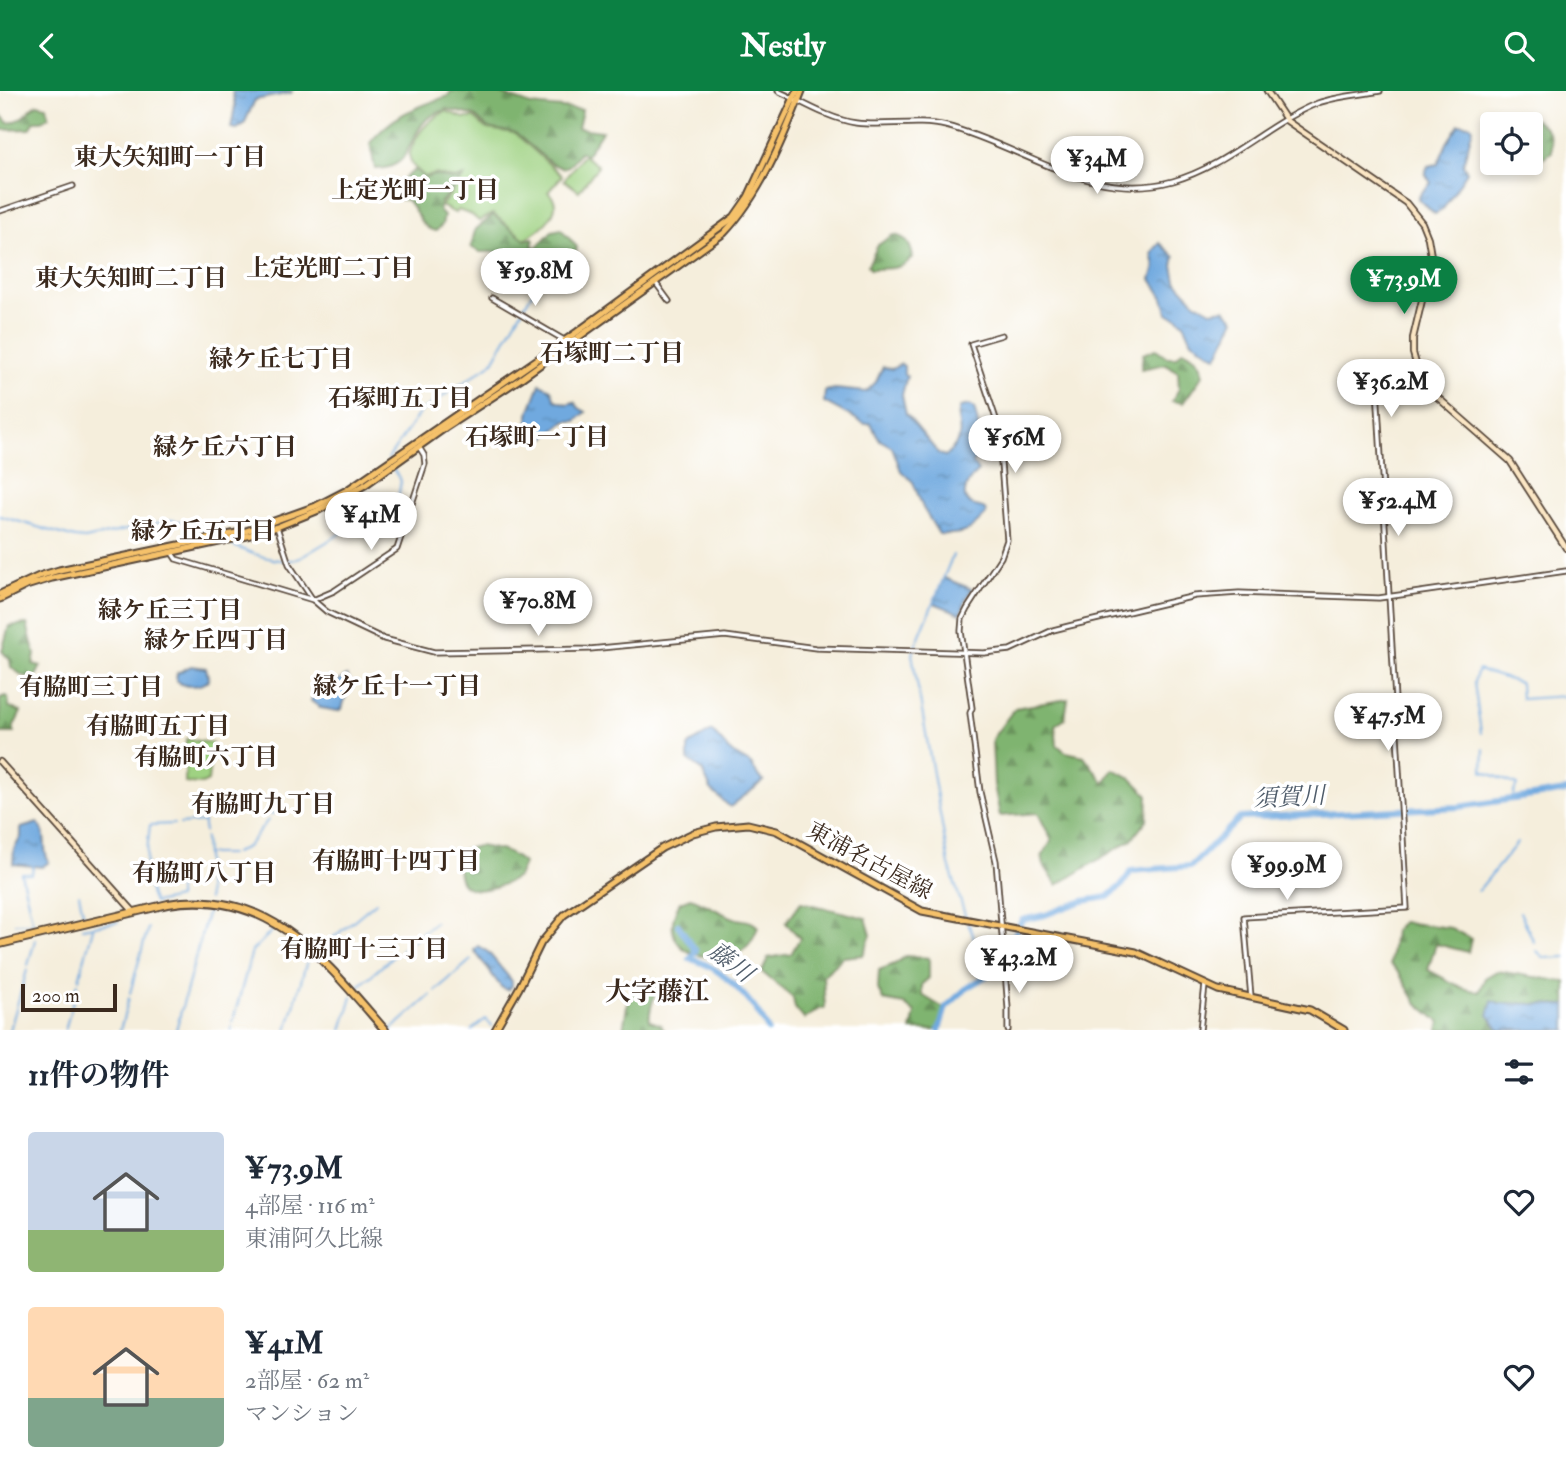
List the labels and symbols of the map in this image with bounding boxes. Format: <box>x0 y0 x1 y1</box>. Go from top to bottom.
pin: ¥34M <box>1056 137 1138 196</box>
district label: 東大矢知町一丁目 <box>74 142 266 173</box>
district label: 上定光町一丁目 <box>331 175 499 206</box>
pin: ¥59.8M <box>478 249 592 308</box>
district label: 上定光町二丁目 <box>246 253 414 284</box>
pin: ¥73.9M <box>1347 257 1461 316</box>
district label: 東大矢知町二丁目 <box>35 263 227 294</box>
district label: 石塚町二丁目 <box>540 338 684 369</box>
district label: 緑ケ丘七丁目 <box>209 344 353 375</box>
pin: ¥36.2M <box>1334 359 1448 419</box>
district label: 石塚町五丁目 <box>328 383 472 414</box>
pin: ¥56M <box>974 415 1056 475</box>
district label: 石塚町一丁目 <box>465 422 609 453</box>
district label: 緑ケ丘六丁目 <box>153 432 297 463</box>
pin: ¥52.4M <box>1341 479 1455 538</box>
pin: ¥41M <box>330 493 412 552</box>
district label: 緑ケ丘五丁目 <box>131 516 275 547</box>
pin: ¥70.8M <box>481 579 595 638</box>
district label: 緑ケ丘三丁目 <box>98 595 242 626</box>
district label: 緑ケ丘四丁目 <box>144 625 288 656</box>
district label: 緑ケ丘十一丁目 <box>313 671 481 702</box>
district label: 有脇町三丁目 <box>19 672 163 703</box>
pin: ¥47.5M <box>1331 693 1445 753</box>
district label: 有脇町五丁目 <box>86 711 230 742</box>
district label: 有脇町六丁目 <box>134 742 278 773</box>
water label: 須賀川 <box>1252 780 1329 815</box>
district label: 有脇町九丁目 <box>191 789 335 820</box>
street label: 東浦名古屋線 <box>802 815 937 906</box>
pin: ¥99.9M <box>1230 843 1344 902</box>
district label: 有脇町十四丁目 <box>312 846 480 877</box>
district label: 有脇町八丁目 <box>132 858 276 889</box>
district label: 有脇町十三丁目 <box>280 934 448 965</box>
pin: ¥43.2M <box>962 935 1076 995</box>
water label: 藤川 <box>702 936 762 991</box>
district label: 大字藤江 <box>605 976 709 1008</box>
scale bar <box>21 981 117 1013</box>

